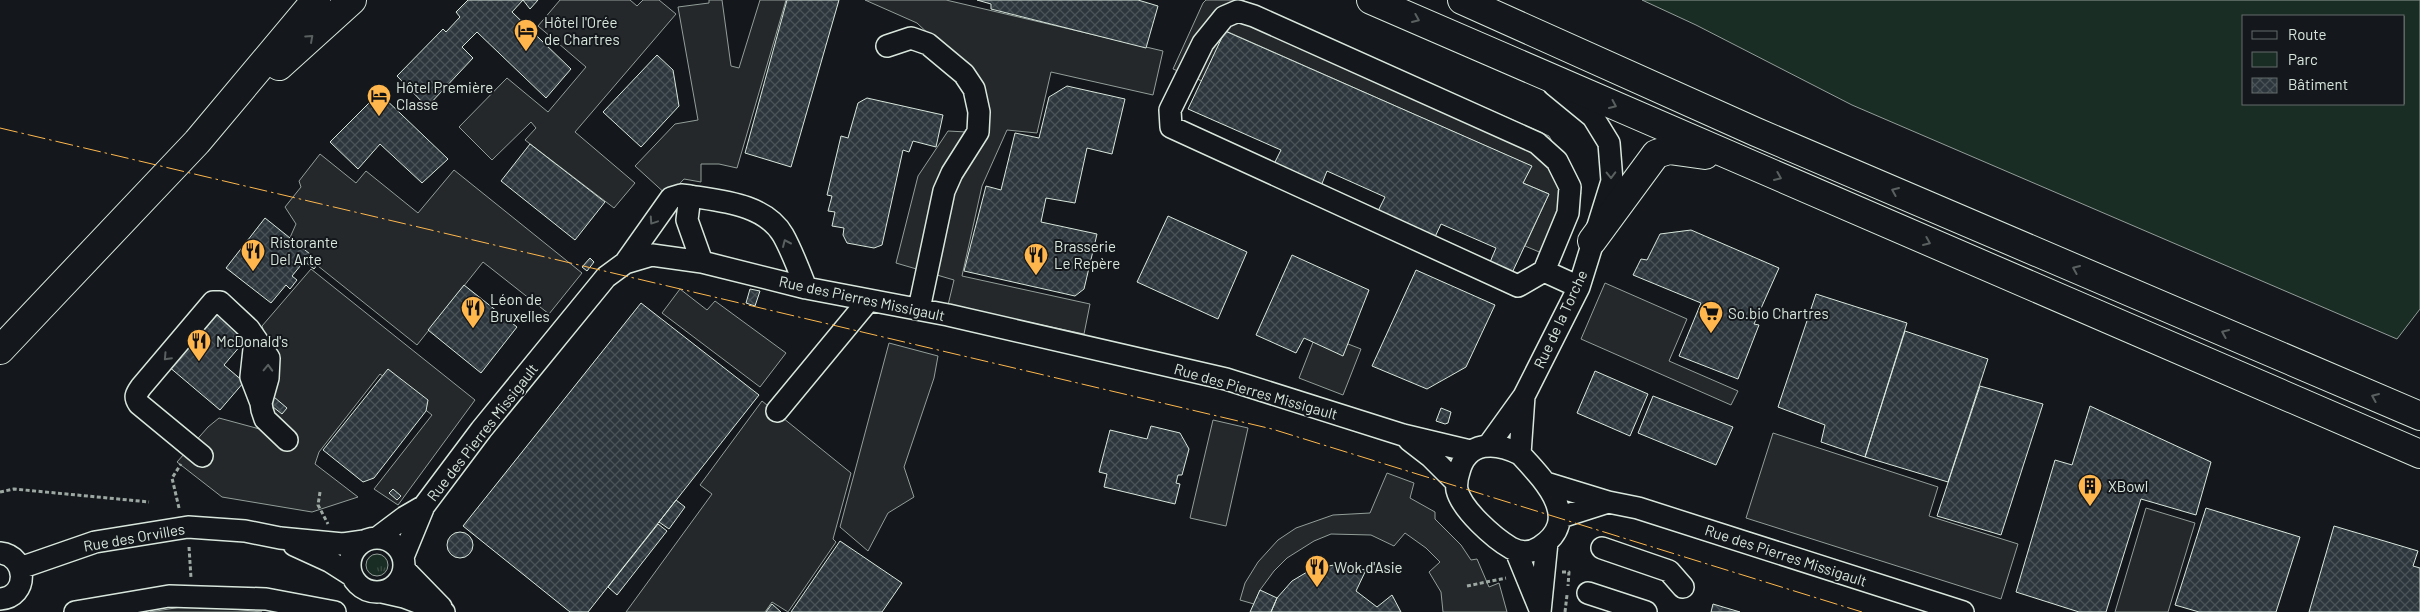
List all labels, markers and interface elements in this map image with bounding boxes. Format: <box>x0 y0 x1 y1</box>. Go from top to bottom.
place label: Hôtel l'Orée de Chartres <box>544 13 620 48</box>
one-way arrow <box>1411 13 1420 24</box>
legend <box>2242 15 2405 105</box>
hotel icon: Hôtel l'Orée de Chartres <box>513 18 539 52</box>
text: Route <box>2288 25 2327 43</box>
one-way arrow <box>305 35 314 44</box>
text: Parc <box>2288 50 2318 68</box>
text: Bâtiment <box>2288 75 2348 93</box>
place label: Hôtel Première Classe <box>396 78 493 113</box>
hotel icon: Hôtel Première Classe <box>366 83 392 117</box>
one-way arrow <box>1608 98 1617 109</box>
one-way arrow <box>1773 171 1782 182</box>
one-way arrow <box>1606 172 1616 180</box>
one-way arrow <box>1891 187 1900 198</box>
one-way arrow <box>650 216 659 225</box>
place label: Ristorante Del Arte <box>270 233 338 268</box>
one-way arrow <box>1922 235 1931 246</box>
place label: Brasserie Le Repère <box>1054 237 1120 272</box>
restaurant icon: Ristorante Del Arte <box>240 238 266 272</box>
one-way arrow <box>782 239 793 248</box>
restaurant icon: Brasserie Le Repère <box>1023 242 1049 276</box>
one-way arrow <box>2072 265 2081 276</box>
street label: Rue de la Torche <box>1529 267 1591 371</box>
street label: Rue des Pierres Missigault <box>777 272 947 324</box>
place label: Léon de Bruxelles <box>490 290 550 325</box>
restaurant icon: Léon de Bruxelles <box>460 295 486 329</box>
supermarket icon: So.bio Chartres <box>1698 300 1724 334</box>
place label: So.bio Chartres <box>1728 304 1829 322</box>
restaurant icon: McDonald's <box>186 328 212 362</box>
one-way arrow <box>2221 329 2230 340</box>
place label: McDonald's <box>216 332 288 350</box>
one-way arrow <box>164 351 173 360</box>
street label: Rue des Pierres Missigault <box>1172 359 1340 423</box>
street label: Rue des Pierres Missigault <box>423 360 541 504</box>
one-way arrow <box>263 363 274 371</box>
one-way arrow <box>2371 392 2380 403</box>
building icon: XBowl <box>2077 473 2103 507</box>
place label: XBowl <box>2108 477 2148 495</box>
street label: Rue des Orvilles <box>82 519 186 555</box>
street label: Rue des Pierres Missigault <box>1703 520 1869 590</box>
restaurant icon: Wok d'Asie <box>1304 554 1330 588</box>
place label: Wok d'Asie <box>1334 558 1403 576</box>

